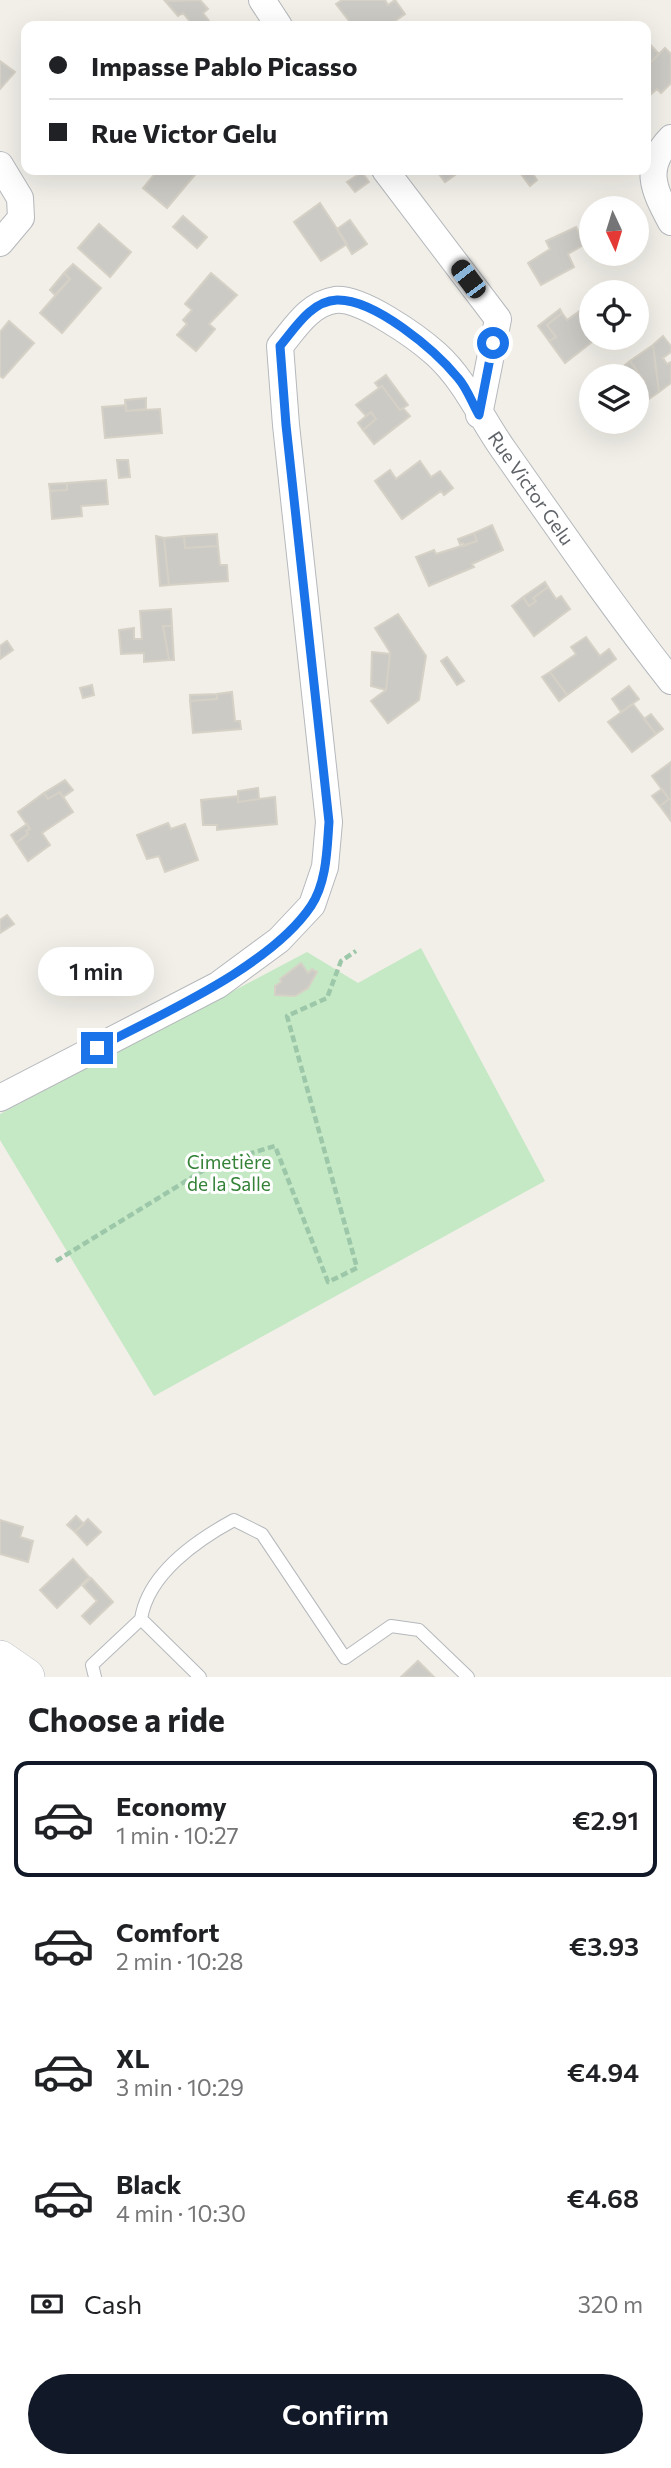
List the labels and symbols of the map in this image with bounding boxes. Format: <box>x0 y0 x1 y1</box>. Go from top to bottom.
north arrow <box>579 196 649 266</box>
car <box>447 256 490 302</box>
route start <box>477 327 509 359</box>
street label: Rue Victor Gelu <box>484 426 579 549</box>
callout: 1 min <box>39 946 155 996</box>
route end <box>81 1032 113 1064</box>
park label: Cimetière de la Salle <box>187 1150 271 1195</box>

